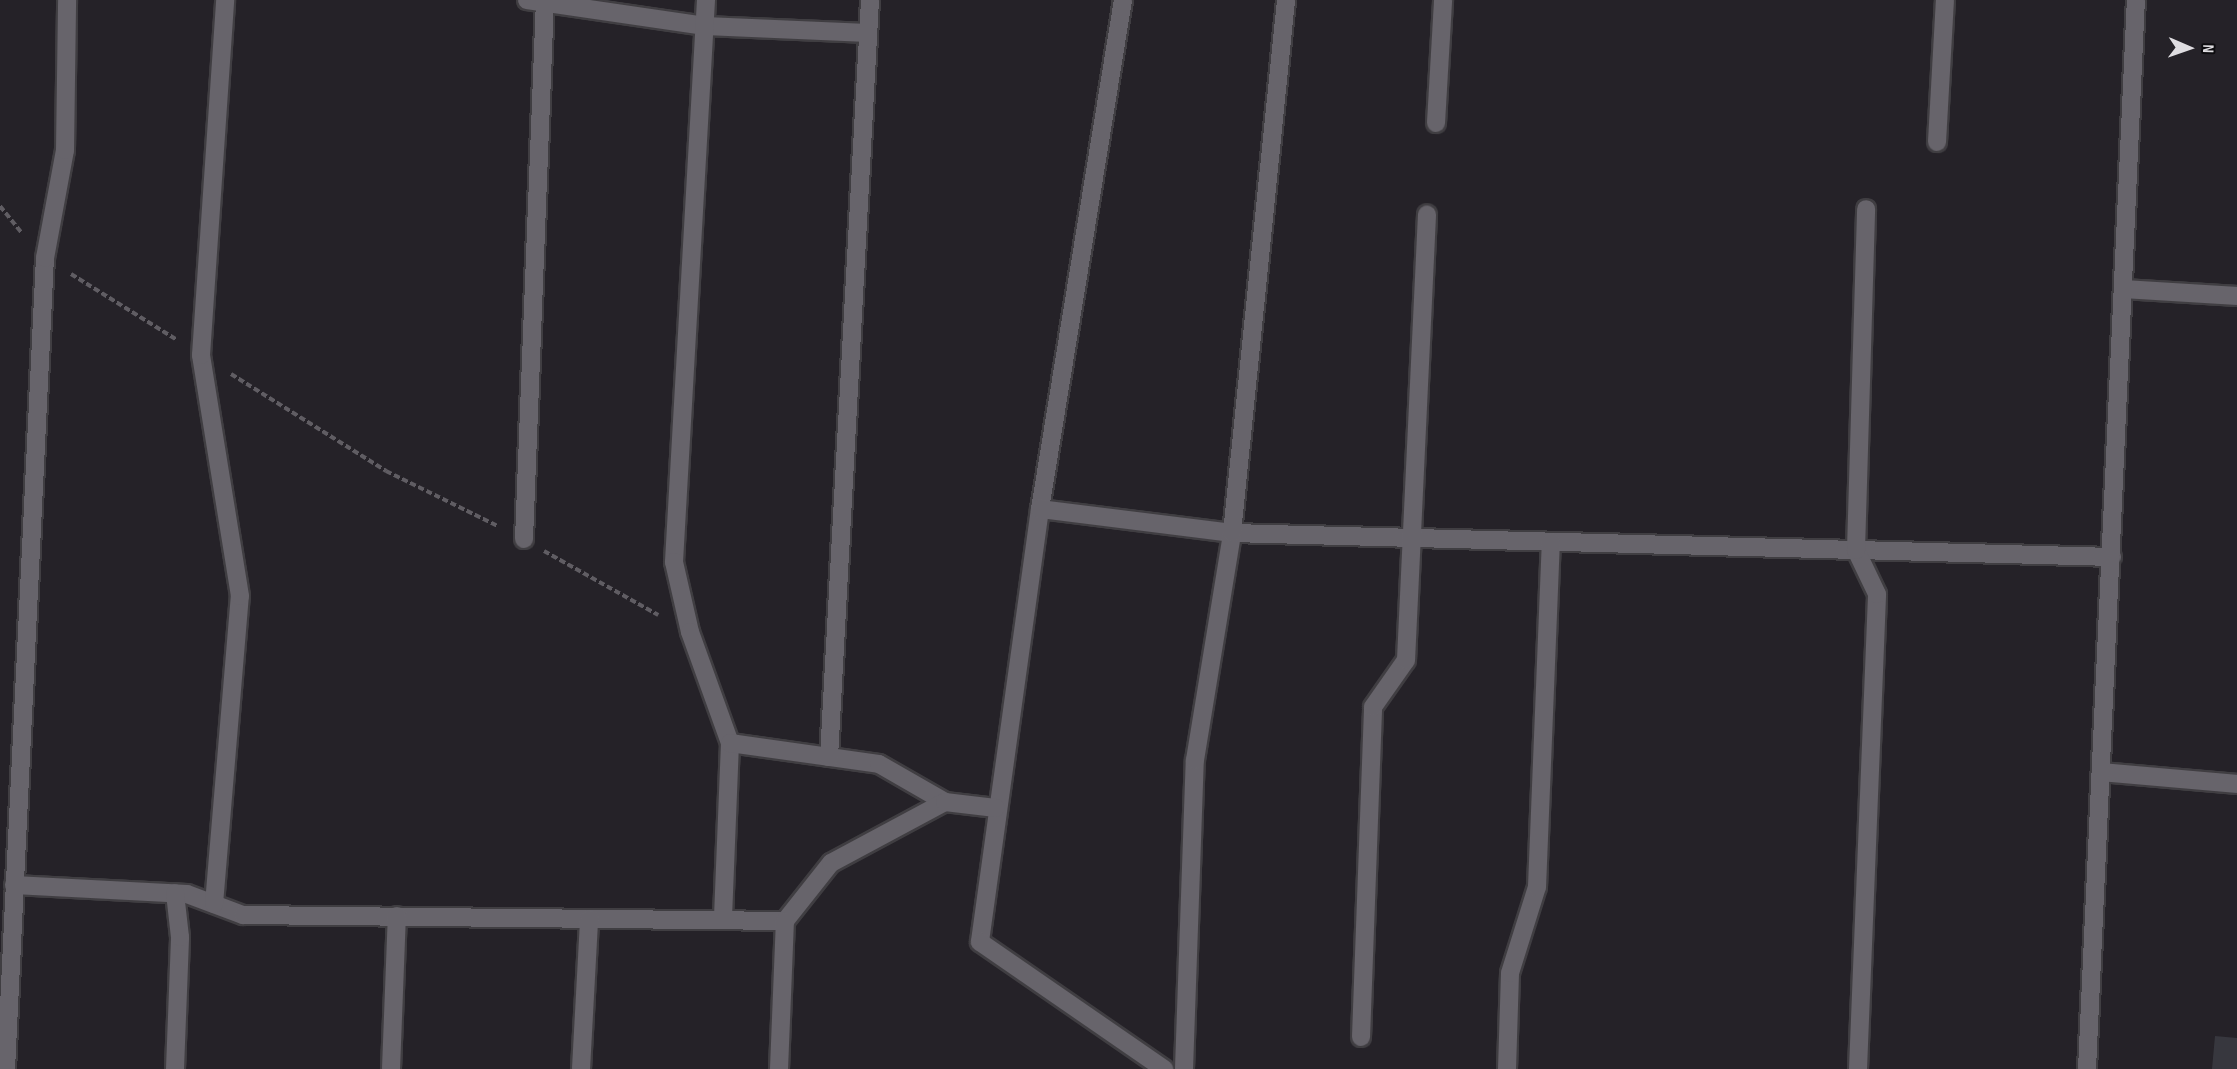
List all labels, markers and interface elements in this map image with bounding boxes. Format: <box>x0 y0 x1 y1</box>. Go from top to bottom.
north arrow <box>2159 18 2219 78</box>
text: N <box>2198 44 2217 53</box>

